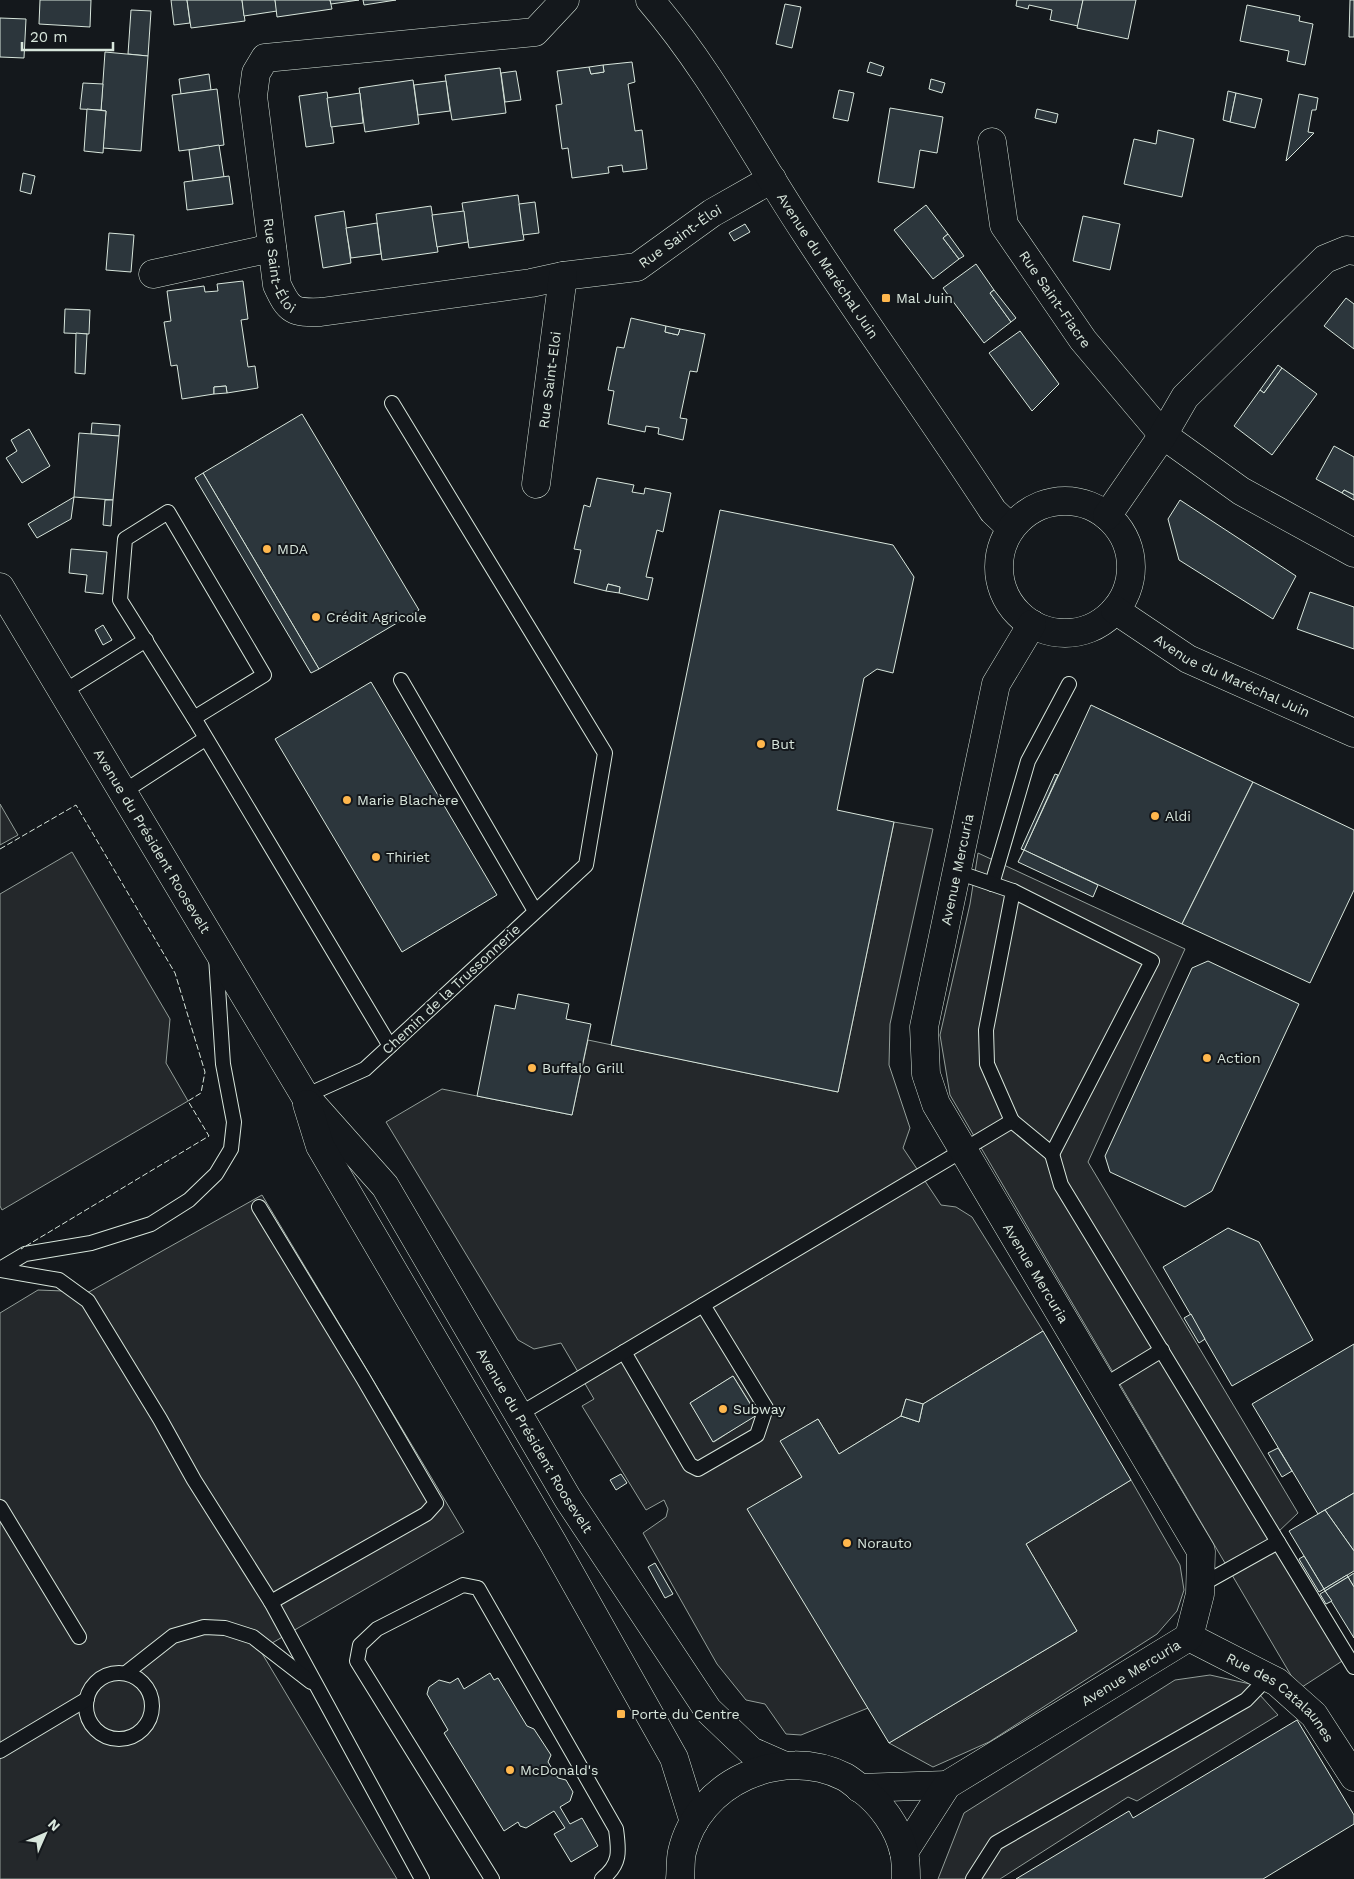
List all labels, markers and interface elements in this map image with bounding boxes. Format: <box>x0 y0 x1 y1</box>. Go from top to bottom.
scale bar <box>22 20 114 52</box>
text: 20 m <box>30 28 68 46</box>
street label: Avenue du Maréchal Juin <box>774 190 882 342</box>
street label: Rue Saint-Éloi <box>636 201 724 271</box>
street label: Rue Saint-Éloi <box>261 217 299 316</box>
street label: Rue Saint-Fiacre <box>1016 248 1094 351</box>
place label: Mal Juin <box>896 290 953 306</box>
marker: Mal Juin <box>880 292 892 304</box>
street label: Rue Saint-Eloi <box>535 330 564 429</box>
place label: MDA <box>277 541 308 557</box>
marker: MDA <box>261 543 273 555</box>
place label: Crédit Agricole <box>326 609 426 625</box>
marker: Crédit Agricole <box>310 611 322 623</box>
street label: Avenue du Maréchal Juin <box>1151 631 1313 720</box>
place label: But <box>771 736 795 752</box>
marker: But <box>755 738 767 750</box>
street label: Avenue du Président Roosevelt <box>91 746 214 936</box>
place label: Marie Blachère <box>357 792 459 808</box>
marker: Marie Blachère <box>341 794 353 806</box>
place label: Aldi <box>1165 808 1191 824</box>
marker: Aldi <box>1149 810 1161 822</box>
street label: Avenue Mercuria <box>938 812 977 927</box>
place label: Thiriet <box>386 849 430 865</box>
marker: Thiriet <box>370 851 382 863</box>
street label: Chemin de la Trussonnerie <box>379 921 523 1057</box>
place label: Action <box>1217 1050 1261 1066</box>
marker: Action <box>1201 1052 1213 1064</box>
place label: Buffalo Grill <box>542 1060 625 1076</box>
marker: Buffalo Grill <box>526 1062 538 1074</box>
street label: Avenue Mercuria <box>1000 1220 1072 1326</box>
street label: Avenue du Président Roosevelt <box>474 1345 596 1536</box>
place label: Subway <box>733 1401 786 1417</box>
marker: Subway <box>717 1403 729 1415</box>
place label: Norauto <box>857 1535 912 1551</box>
marker: Norauto <box>841 1537 853 1549</box>
street label: Avenue Mercuria <box>1078 1636 1183 1709</box>
street label: Rue des Catalaunes <box>1224 1650 1337 1745</box>
place label: Porte du Centre <box>631 1706 740 1722</box>
marker: Porte du Centre <box>615 1708 627 1720</box>
place label: McDonald's <box>520 1762 598 1778</box>
marker: McDonald's <box>504 1764 516 1776</box>
north arrow <box>20 1809 70 1859</box>
text: N <box>45 1815 64 1834</box>

